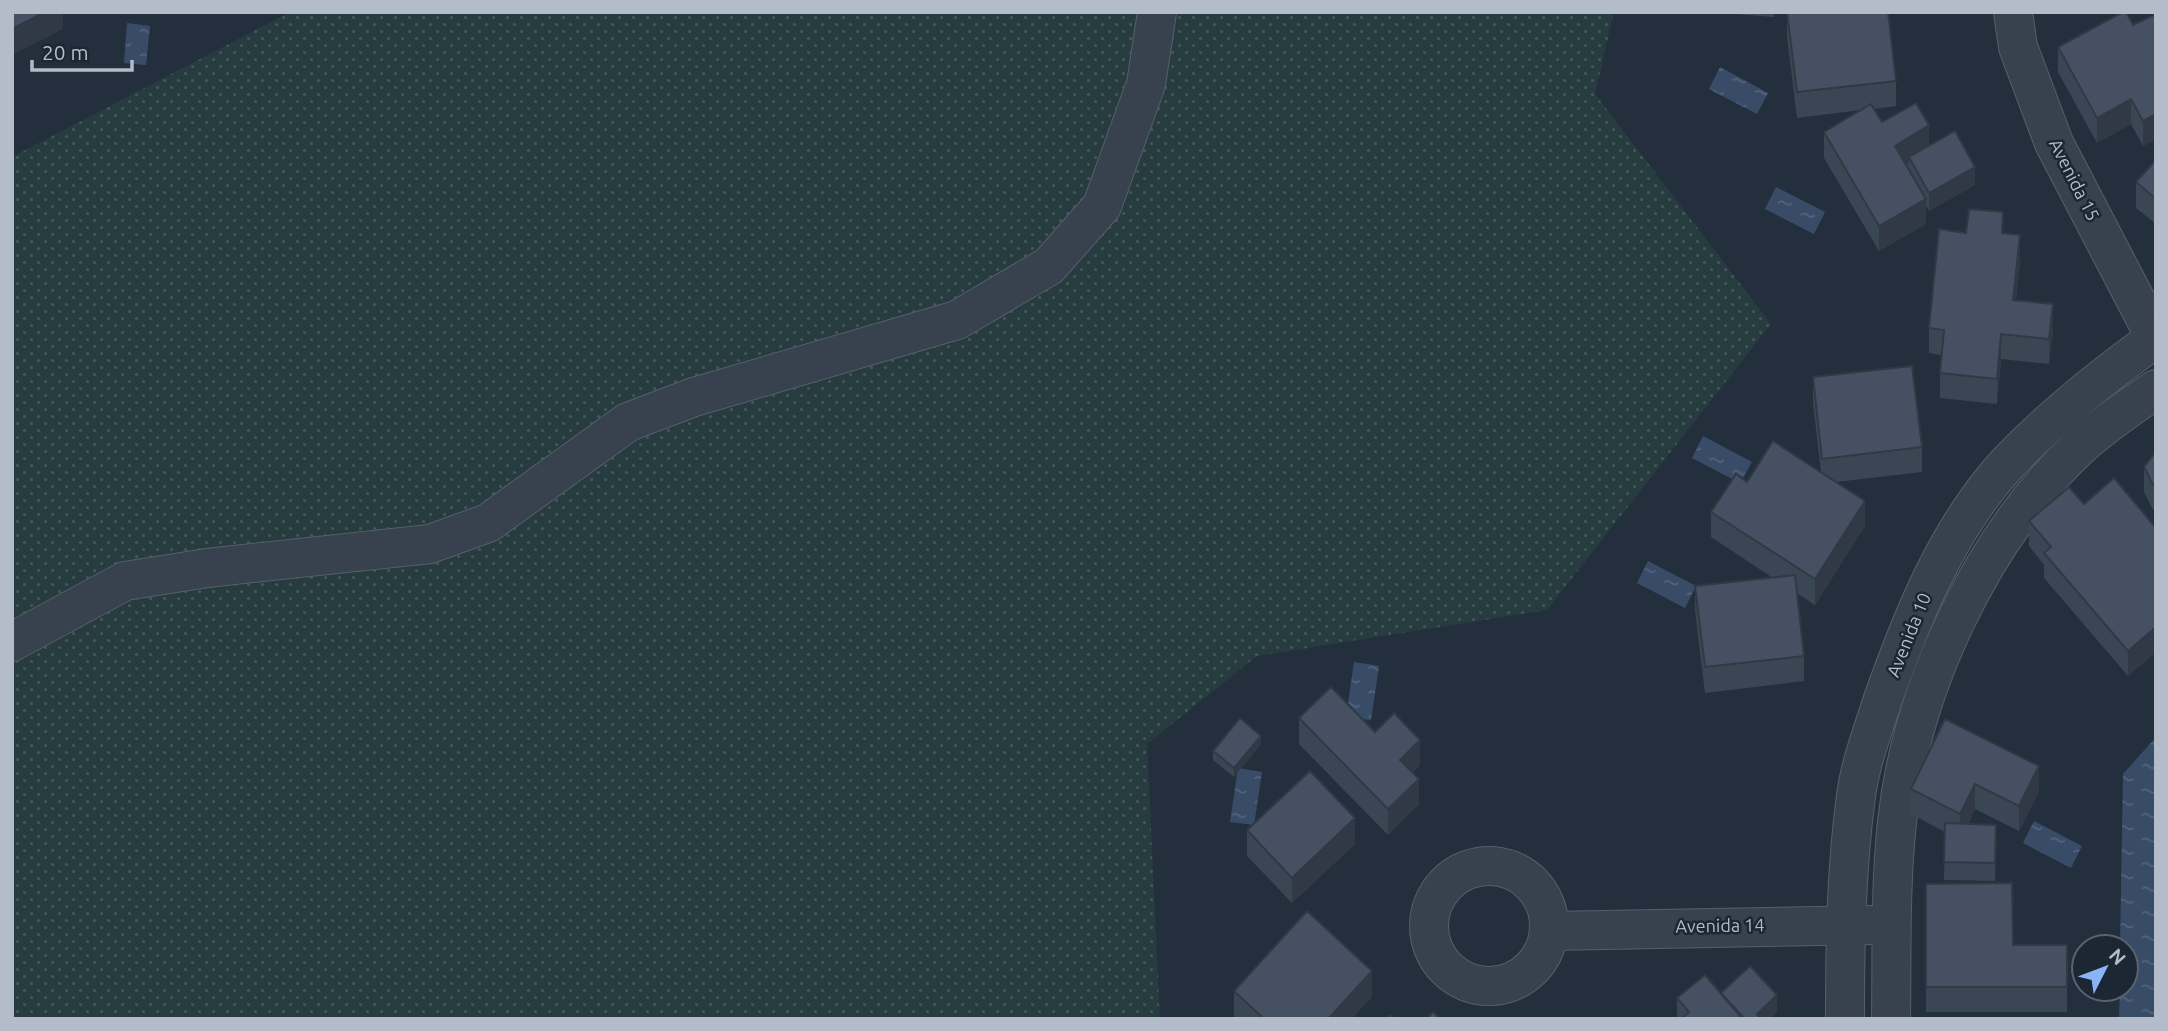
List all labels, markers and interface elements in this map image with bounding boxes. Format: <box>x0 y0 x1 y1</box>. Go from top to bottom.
scale bar <box>32 28 131 72</box>
text: 20 m <box>42 40 89 64</box>
street label: Avenida 15 <box>2046 135 2104 224</box>
street label: Avenida 10 <box>1882 590 1934 680</box>
street label: Avenida 14 <box>1675 914 1765 936</box>
north arrow <box>2070 933 2140 1003</box>
text: N <box>2105 944 2131 969</box>

